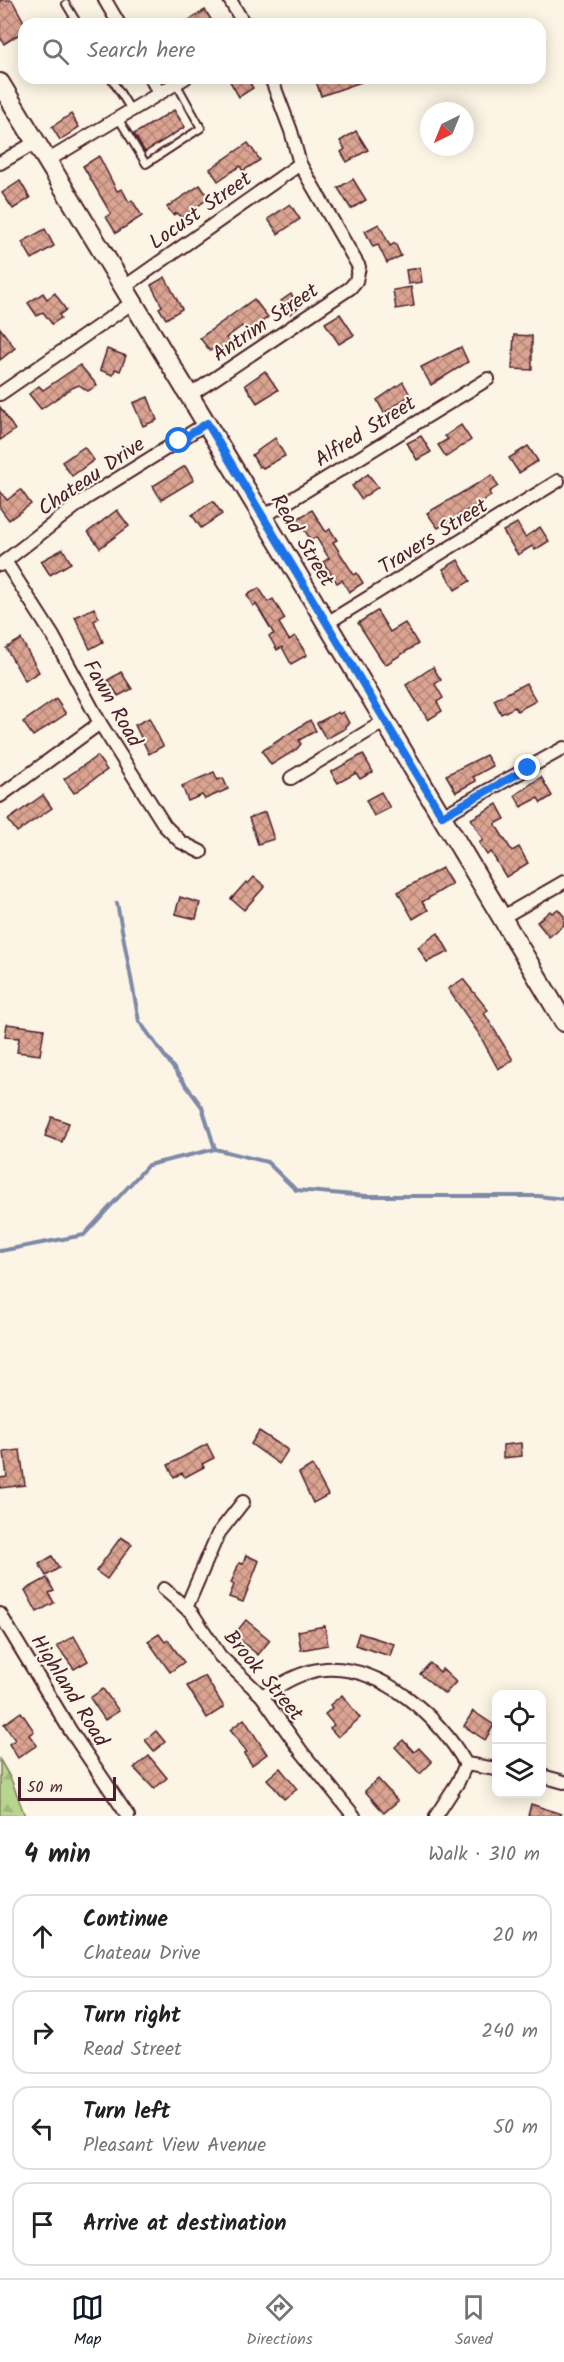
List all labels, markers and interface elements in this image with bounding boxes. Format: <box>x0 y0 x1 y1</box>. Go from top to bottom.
search box <box>18 18 546 84</box>
text: Search here <box>87 34 195 69</box>
icon: search <box>39 35 72 68</box>
north arrow <box>420 102 474 156</box>
street label: Locust Street <box>143 163 260 259</box>
street label: Antrim Street <box>206 275 327 371</box>
street label: Alfred Street <box>309 388 424 477</box>
route start <box>165 427 191 453</box>
street label: Chateau Drive <box>31 429 153 525</box>
street label: Read Street <box>261 488 343 594</box>
street label: Travers Street <box>373 490 496 584</box>
street label: Fawn Road <box>73 654 150 754</box>
route end <box>514 754 540 780</box>
street label: Brook Street <box>215 1623 312 1730</box>
street label: Highland Road <box>21 1628 117 1754</box>
map controls <box>492 1690 546 1798</box>
button: locate <box>492 1690 546 1744</box>
button: layers <box>492 1744 546 1798</box>
scale bar <box>18 1774 116 1802</box>
text: 50 m <box>27 1775 63 1800</box>
text: 4 min <box>24 1834 91 1876</box>
text: Walk · 310 m <box>428 1839 540 1871</box>
text: Continue <box>83 1903 168 1938</box>
icon: ahead <box>26 1920 59 1953</box>
text: 20 m <box>492 1920 538 1952</box>
text: Chateau Drive <box>83 1938 201 1970</box>
text: Turn right <box>83 1999 181 2034</box>
icon: right <box>26 2016 59 2049</box>
text: 240 m <box>481 2016 538 2048</box>
text: Read Street <box>83 2034 182 2066</box>
text: Turn left <box>83 2095 170 2130</box>
icon: left <box>26 2112 59 2145</box>
text: 50 m <box>493 2112 538 2144</box>
text: Pleasant View Avenue <box>83 2130 266 2162</box>
text: Arrive at destination <box>83 2207 286 2242</box>
icon: arrive <box>26 2208 59 2241</box>
tab: Map <box>71 2291 104 2352</box>
tab: Directions <box>246 2291 313 2352</box>
tab: Saved <box>455 2291 493 2352</box>

